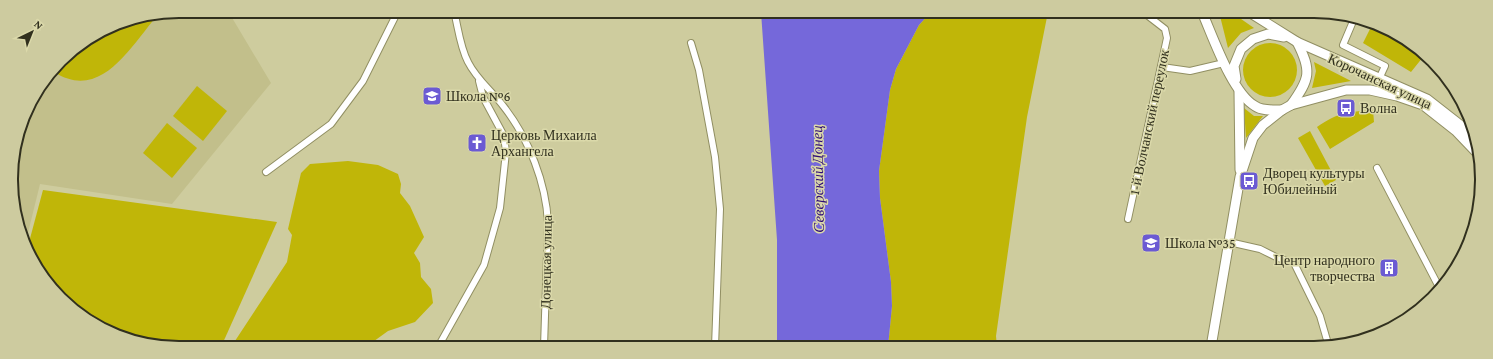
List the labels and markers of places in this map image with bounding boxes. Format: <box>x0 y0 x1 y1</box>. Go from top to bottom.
school or university icon: Школа №6 <box>421 85 443 107</box>
place label: Школа №6 <box>446 88 511 104</box>
bus stop icon: Волна <box>1335 97 1357 119</box>
place label: Волна <box>1360 100 1398 116</box>
place label: Церковь Михаила Архангела <box>491 127 597 159</box>
church icon: Церковь Михаила Архангела <box>466 132 488 154</box>
place label: Дворец культуры Юбилейный <box>1263 165 1365 197</box>
bus stop icon: Дворец культуры Юбилейный <box>1238 170 1260 192</box>
school or university icon: Школа №35 <box>1140 232 1162 254</box>
place label: Школа №35 <box>1165 235 1236 251</box>
place label: Центр народного творчества <box>1274 252 1376 284</box>
building icon: Центр народного творчества <box>1378 257 1400 279</box>

